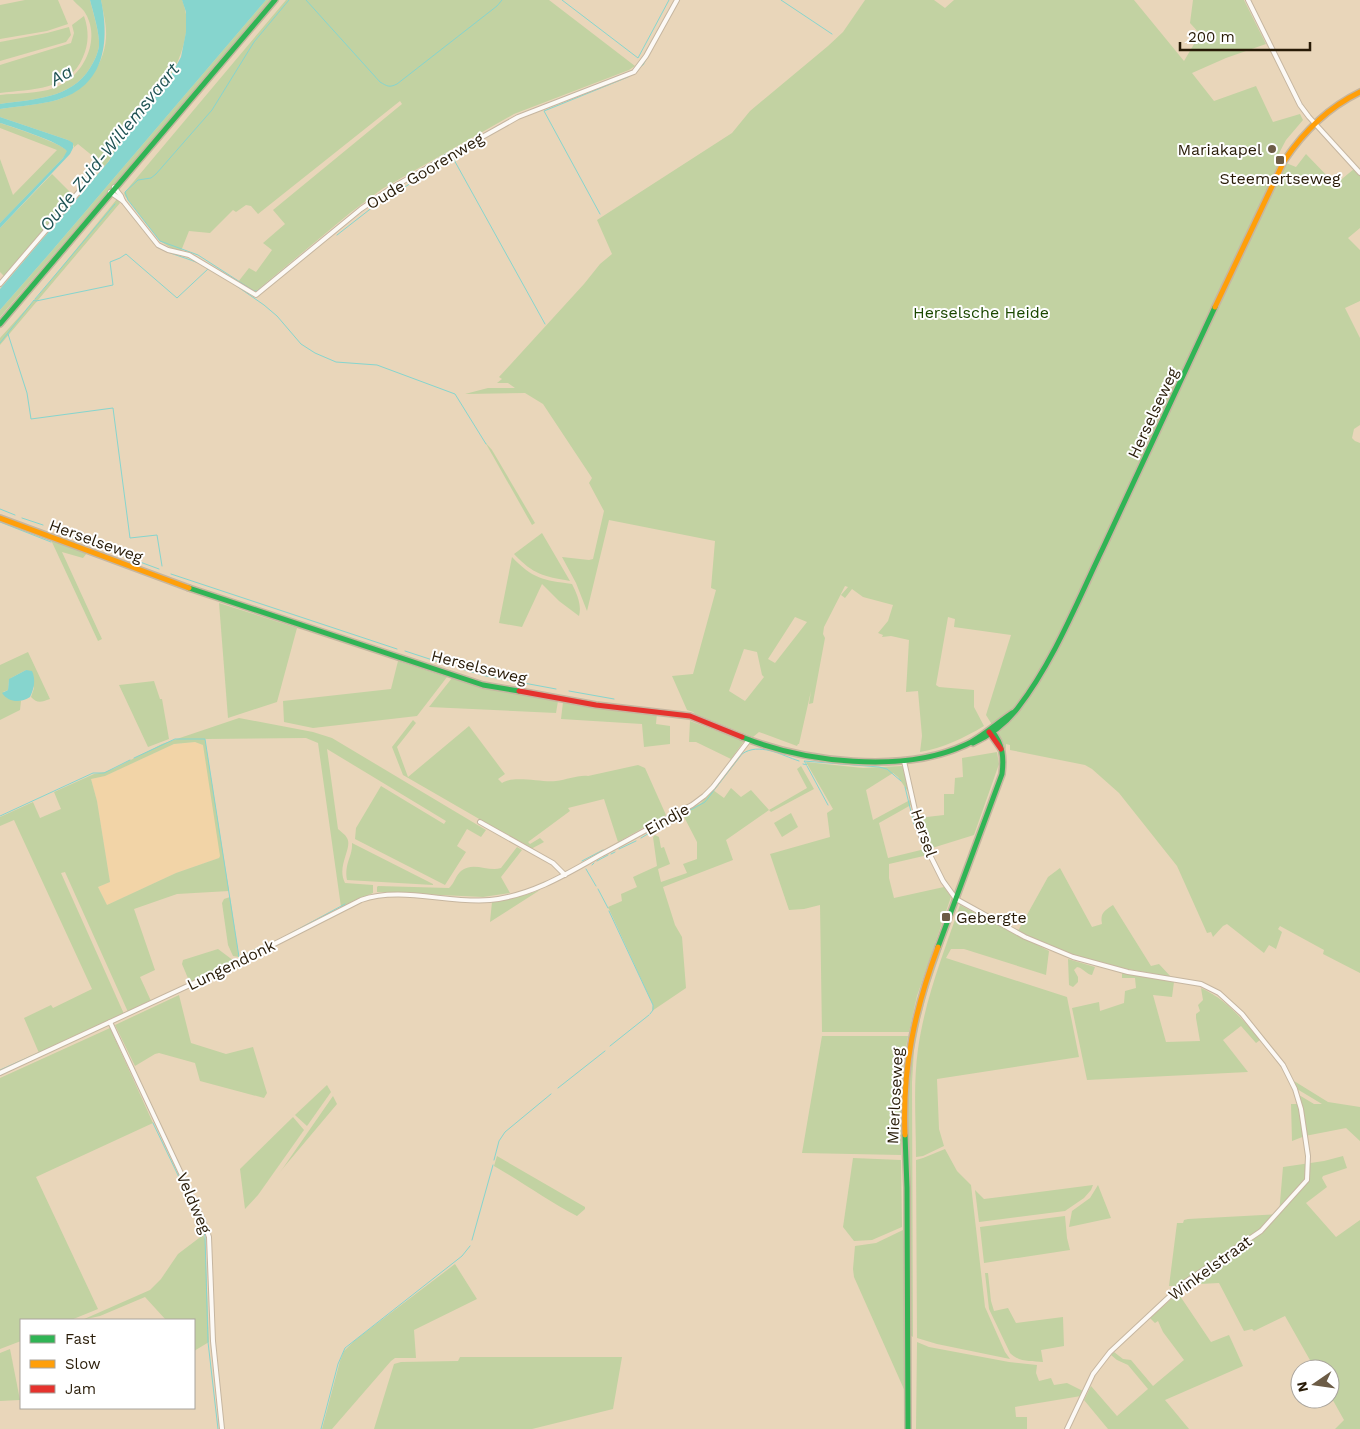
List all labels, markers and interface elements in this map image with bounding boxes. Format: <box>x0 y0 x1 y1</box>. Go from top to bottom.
scale bar <box>1180 20 1310 52</box>
text: 200 m <box>1188 28 1235 46</box>
water label: Oude Zuid-Willemsvaart <box>35 58 184 235</box>
water label: Aa <box>45 60 76 90</box>
street label: Oude Goorenweg <box>363 128 488 214</box>
place label: Mariakapel <box>1177 140 1262 159</box>
marker: Mariakapel <box>1266 143 1278 155</box>
marker: Steemertseweg <box>1274 154 1286 166</box>
place label: Steemertseweg <box>1220 169 1341 188</box>
park label: Herselsche Heide <box>913 303 1049 322</box>
street label: Herselseweg <box>1124 364 1183 461</box>
street label: Herselseweg <box>47 515 146 567</box>
street label: Herselseweg <box>429 646 529 688</box>
street label: Eindje <box>641 799 693 839</box>
street label: Hersel <box>907 806 941 860</box>
place label: Gebergte <box>956 908 1027 927</box>
marker: Gebergte <box>940 911 952 923</box>
street label: Lungendonk <box>184 936 278 994</box>
street label: Mierloseweg <box>883 1047 907 1145</box>
street label: Veldweg <box>173 1170 216 1237</box>
street label: Winkelstraat <box>1165 1231 1256 1305</box>
legend <box>20 1319 195 1409</box>
text: Fast <box>65 1330 97 1348</box>
text: Slow <box>65 1355 101 1373</box>
north arrow <box>1290 1359 1340 1409</box>
text: Jam <box>65 1380 96 1398</box>
text: N <box>1293 1380 1311 1394</box>

